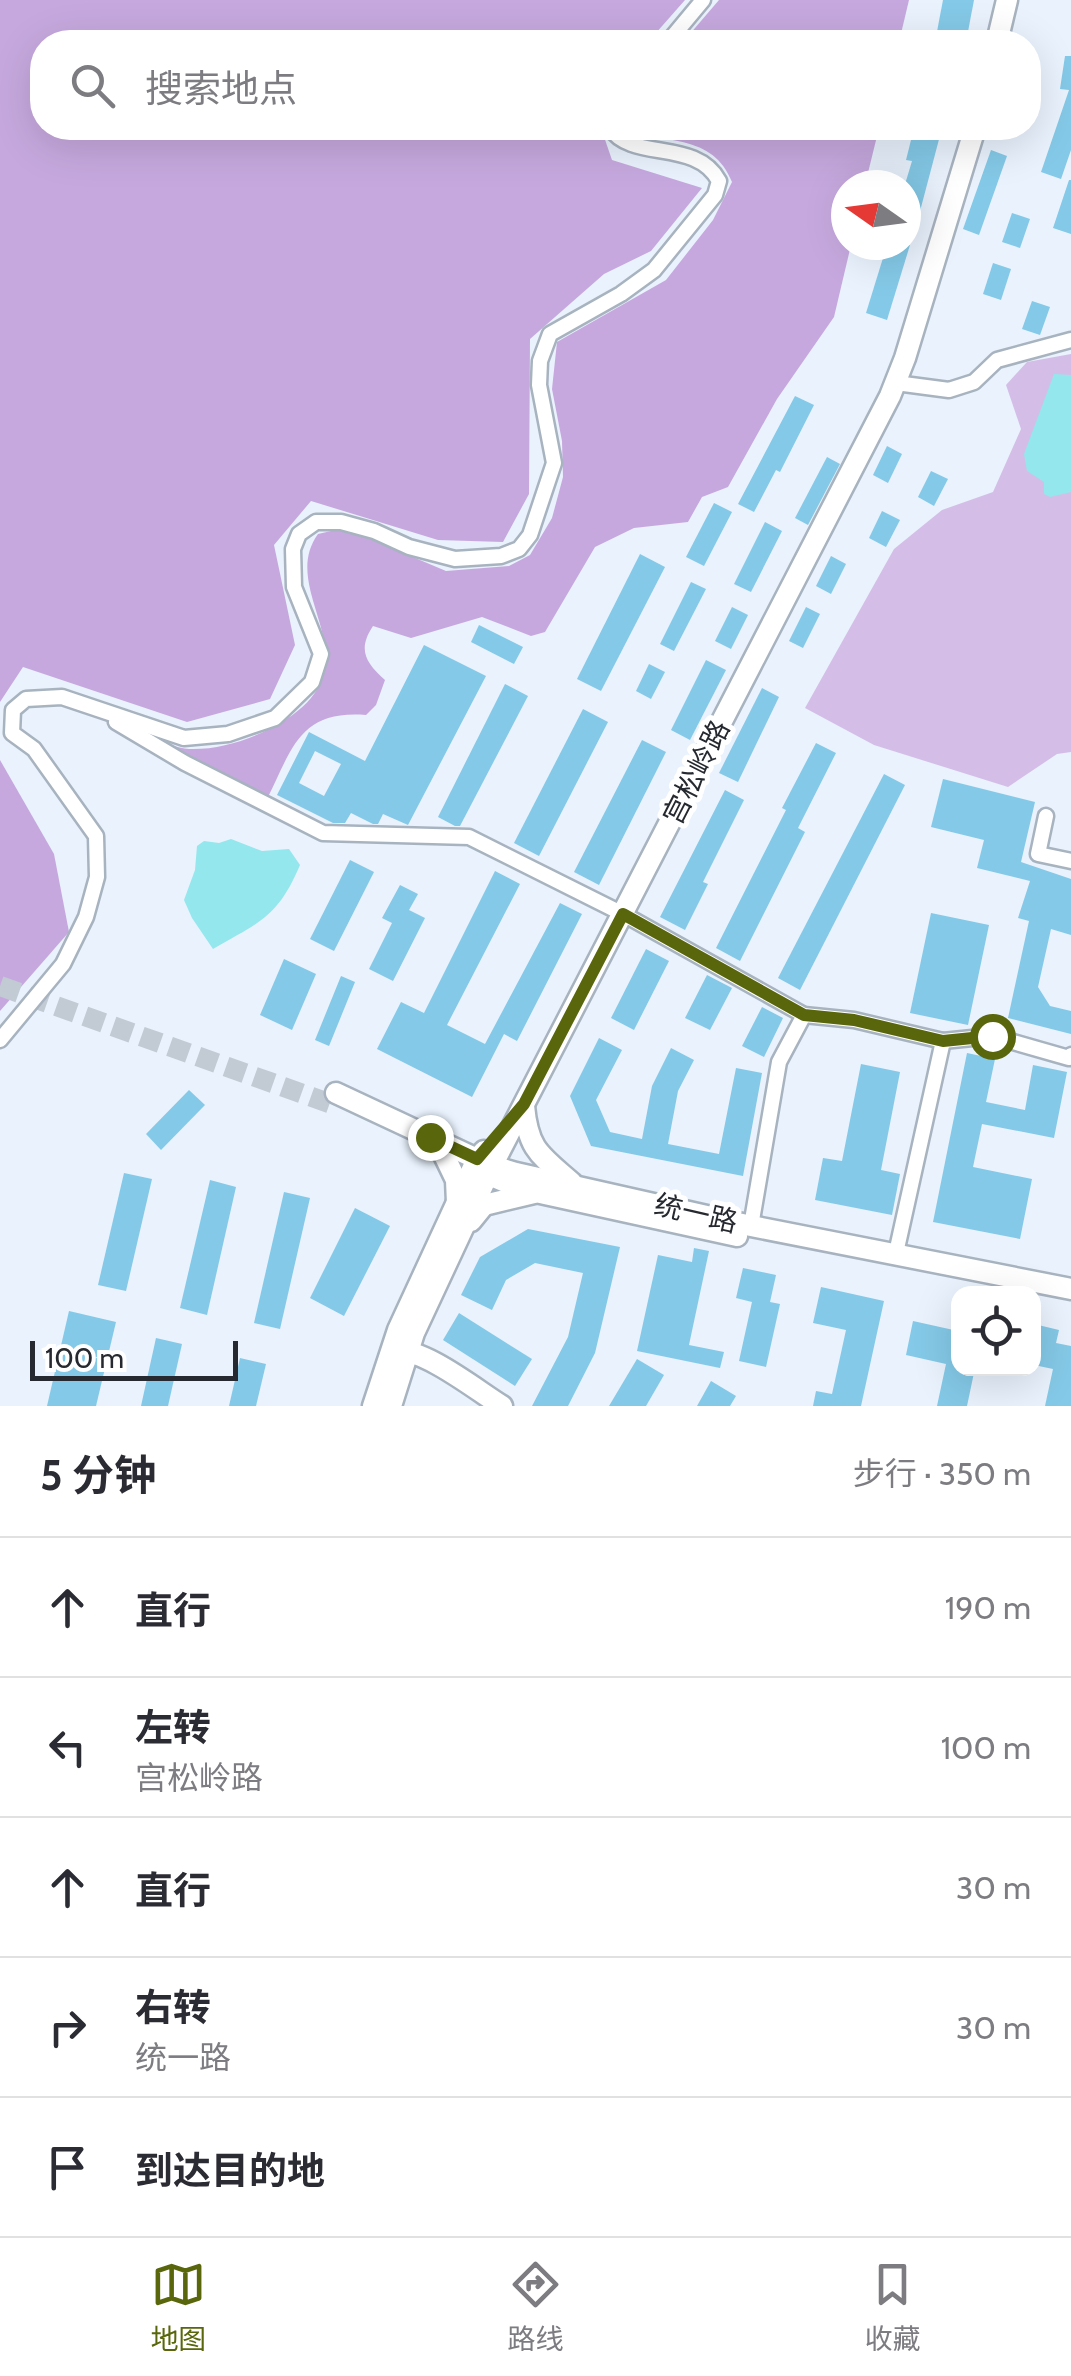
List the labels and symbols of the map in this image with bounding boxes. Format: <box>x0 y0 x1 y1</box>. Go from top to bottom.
north arrow <box>831 170 921 260</box>
street label: 宫松岭路 <box>655 714 737 830</box>
route start <box>970 1014 1016 1060</box>
route end <box>408 1115 454 1161</box>
street label: 统一路 <box>651 1187 741 1239</box>
scale bar <box>30 1336 238 1380</box>

